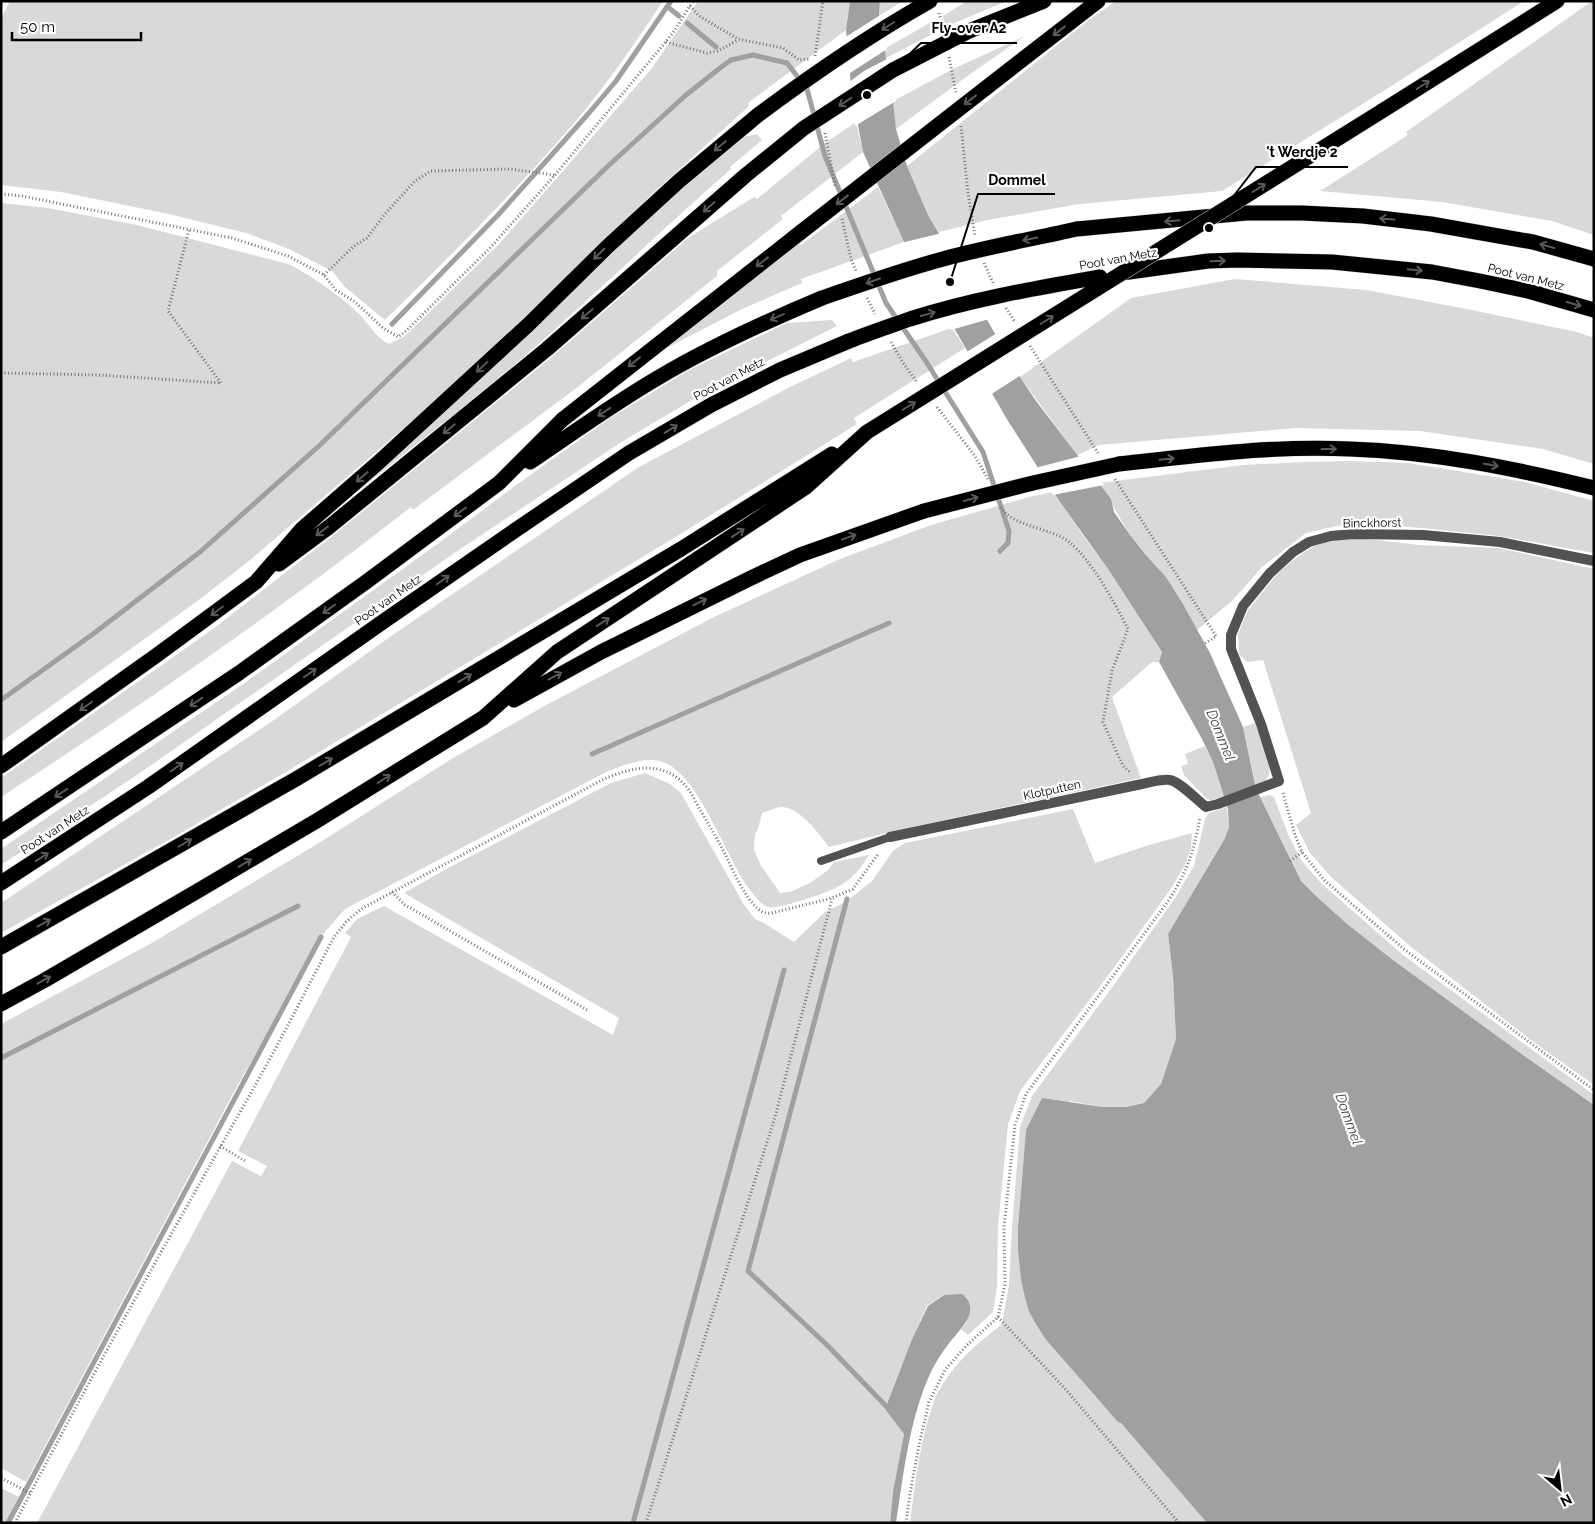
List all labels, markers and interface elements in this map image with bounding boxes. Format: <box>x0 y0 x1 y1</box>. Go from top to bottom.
scale bar <box>12 10 141 42</box>
callout: Fly-over A2 <box>921 14 1017 43</box>
text: 50 m <box>20 18 55 36</box>
text: Fly-over A2 <box>932 20 1007 36</box>
one-way arrow <box>882 21 896 31</box>
one-way arrow <box>1052 26 1066 36</box>
one-way arrow <box>1416 80 1430 91</box>
one-way arrow <box>963 95 977 105</box>
one-way arrow <box>838 97 852 107</box>
callout: 't Werdje 2 <box>1256 138 1348 167</box>
one-way arrow <box>714 141 727 152</box>
text: 't Werdje 2 <box>1266 144 1338 160</box>
callout: Dommel <box>978 165 1055 194</box>
text: Dommel <box>988 172 1046 188</box>
one-way arrow <box>1252 183 1266 193</box>
one-way arrow <box>836 194 849 205</box>
one-way arrow <box>703 201 716 212</box>
one-way arrow <box>1379 214 1395 224</box>
one-way arrow <box>1165 216 1181 226</box>
one-way arrow <box>1022 235 1038 244</box>
one-way arrow <box>1539 240 1555 250</box>
street label: Poot van Metz <box>1078 245 1158 273</box>
one-way arrow <box>593 248 605 261</box>
one-way arrow <box>756 256 769 267</box>
one-way arrow <box>1210 256 1226 265</box>
street label: Poot van Metz <box>1486 261 1566 293</box>
one-way arrow <box>1407 266 1423 275</box>
one-way arrow <box>865 277 881 286</box>
one-way arrow <box>1565 300 1581 309</box>
one-way arrow <box>581 308 594 319</box>
one-way arrow <box>920 309 936 318</box>
one-way arrow <box>770 313 785 323</box>
one-way arrow <box>1039 315 1053 325</box>
street label: Poot van Metz <box>691 354 767 404</box>
one-way arrow <box>628 357 641 368</box>
one-way arrow <box>476 361 488 373</box>
one-way arrow <box>901 401 915 411</box>
one-way arrow <box>598 407 612 417</box>
one-way arrow <box>664 423 678 433</box>
one-way arrow <box>443 424 456 435</box>
one-way arrow <box>1320 444 1337 454</box>
one-way arrow <box>1159 454 1175 464</box>
one-way arrow <box>1482 461 1498 471</box>
one-way arrow <box>356 471 369 483</box>
one-way arrow <box>963 493 979 503</box>
one-way arrow <box>453 507 467 517</box>
street label: Binckhorst <box>1343 515 1401 531</box>
one-way arrow <box>316 526 329 537</box>
one-way arrow <box>731 527 745 538</box>
one-way arrow <box>840 532 856 541</box>
street label: Poot van Metz <box>352 572 424 628</box>
one-way arrow <box>436 575 450 585</box>
one-way arrow <box>692 597 707 606</box>
one-way arrow <box>323 603 336 614</box>
one-way arrow <box>210 606 224 616</box>
one-way arrow <box>595 617 609 627</box>
one-way arrow <box>303 668 317 678</box>
one-way arrow <box>547 671 562 680</box>
one-way arrow <box>458 673 472 683</box>
one-way arrow <box>189 697 203 708</box>
one-way arrow <box>80 701 93 712</box>
water label: Dommel <box>1204 707 1239 763</box>
one-way arrow <box>318 756 332 766</box>
one-way arrow <box>170 761 183 772</box>
one-way arrow <box>377 774 391 785</box>
street label: Klotputten <box>1022 777 1082 803</box>
one-way arrow <box>55 788 69 798</box>
street label: Poot van Metz <box>18 803 92 857</box>
one-way arrow <box>178 838 193 848</box>
one-way arrow <box>35 851 49 862</box>
one-way arrow <box>237 858 251 868</box>
one-way arrow <box>36 918 51 928</box>
one-way arrow <box>36 975 51 985</box>
water label: Dommel <box>1332 1091 1366 1147</box>
north arrow <box>1535 1464 1585 1514</box>
text: N <box>1558 1491 1575 1510</box>

